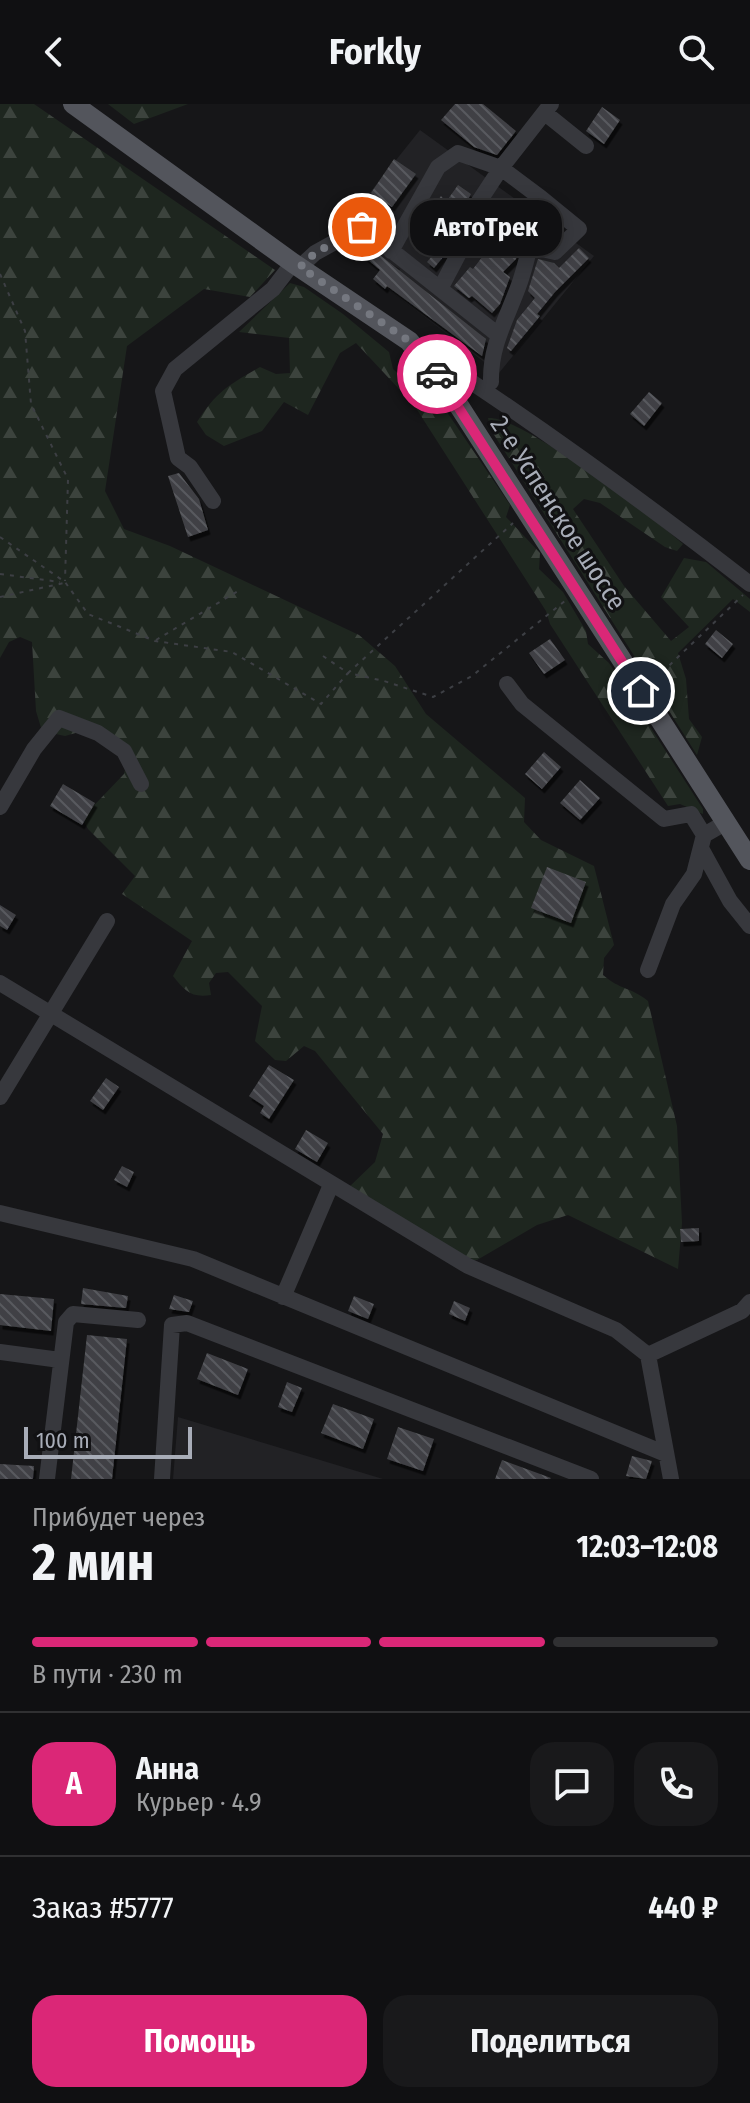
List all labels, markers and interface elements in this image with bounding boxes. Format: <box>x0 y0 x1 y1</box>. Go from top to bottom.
icon: back <box>32 30 76 74</box>
text: Forkly <box>329 30 421 74</box>
icon: search <box>674 30 718 74</box>
pin <box>328 193 396 261</box>
callout: АвтоТрек <box>410 199 562 255</box>
icon: bag <box>340 205 384 249</box>
text: АвтоТрек <box>434 212 538 243</box>
courier <box>397 334 477 414</box>
icon: car <box>415 352 459 396</box>
street label: 2-е Успенское шоссе <box>484 410 632 616</box>
pin <box>607 657 675 725</box>
icon: home <box>619 669 663 713</box>
scale bar <box>24 1423 192 1459</box>
text: 100 m <box>36 1427 90 1454</box>
text: Прибудет через <box>32 1502 205 1533</box>
text: 12:03–12:08 <box>576 1529 718 1565</box>
text: 2 мин <box>32 1531 154 1594</box>
text: В пути · 230 m <box>32 1659 183 1690</box>
button: chat <box>530 1742 614 1826</box>
button: phone <box>634 1742 718 1826</box>
text: Анна <box>136 1751 199 1787</box>
text: А <box>66 1766 82 1802</box>
text: Курьер · 4.9 <box>136 1787 262 1818</box>
text: Заказ #5777 <box>32 1890 174 1926</box>
text: 440 ₽ <box>648 1890 718 1926</box>
button: Помощь <box>32 1995 367 2087</box>
button: Поделиться <box>383 1995 718 2087</box>

